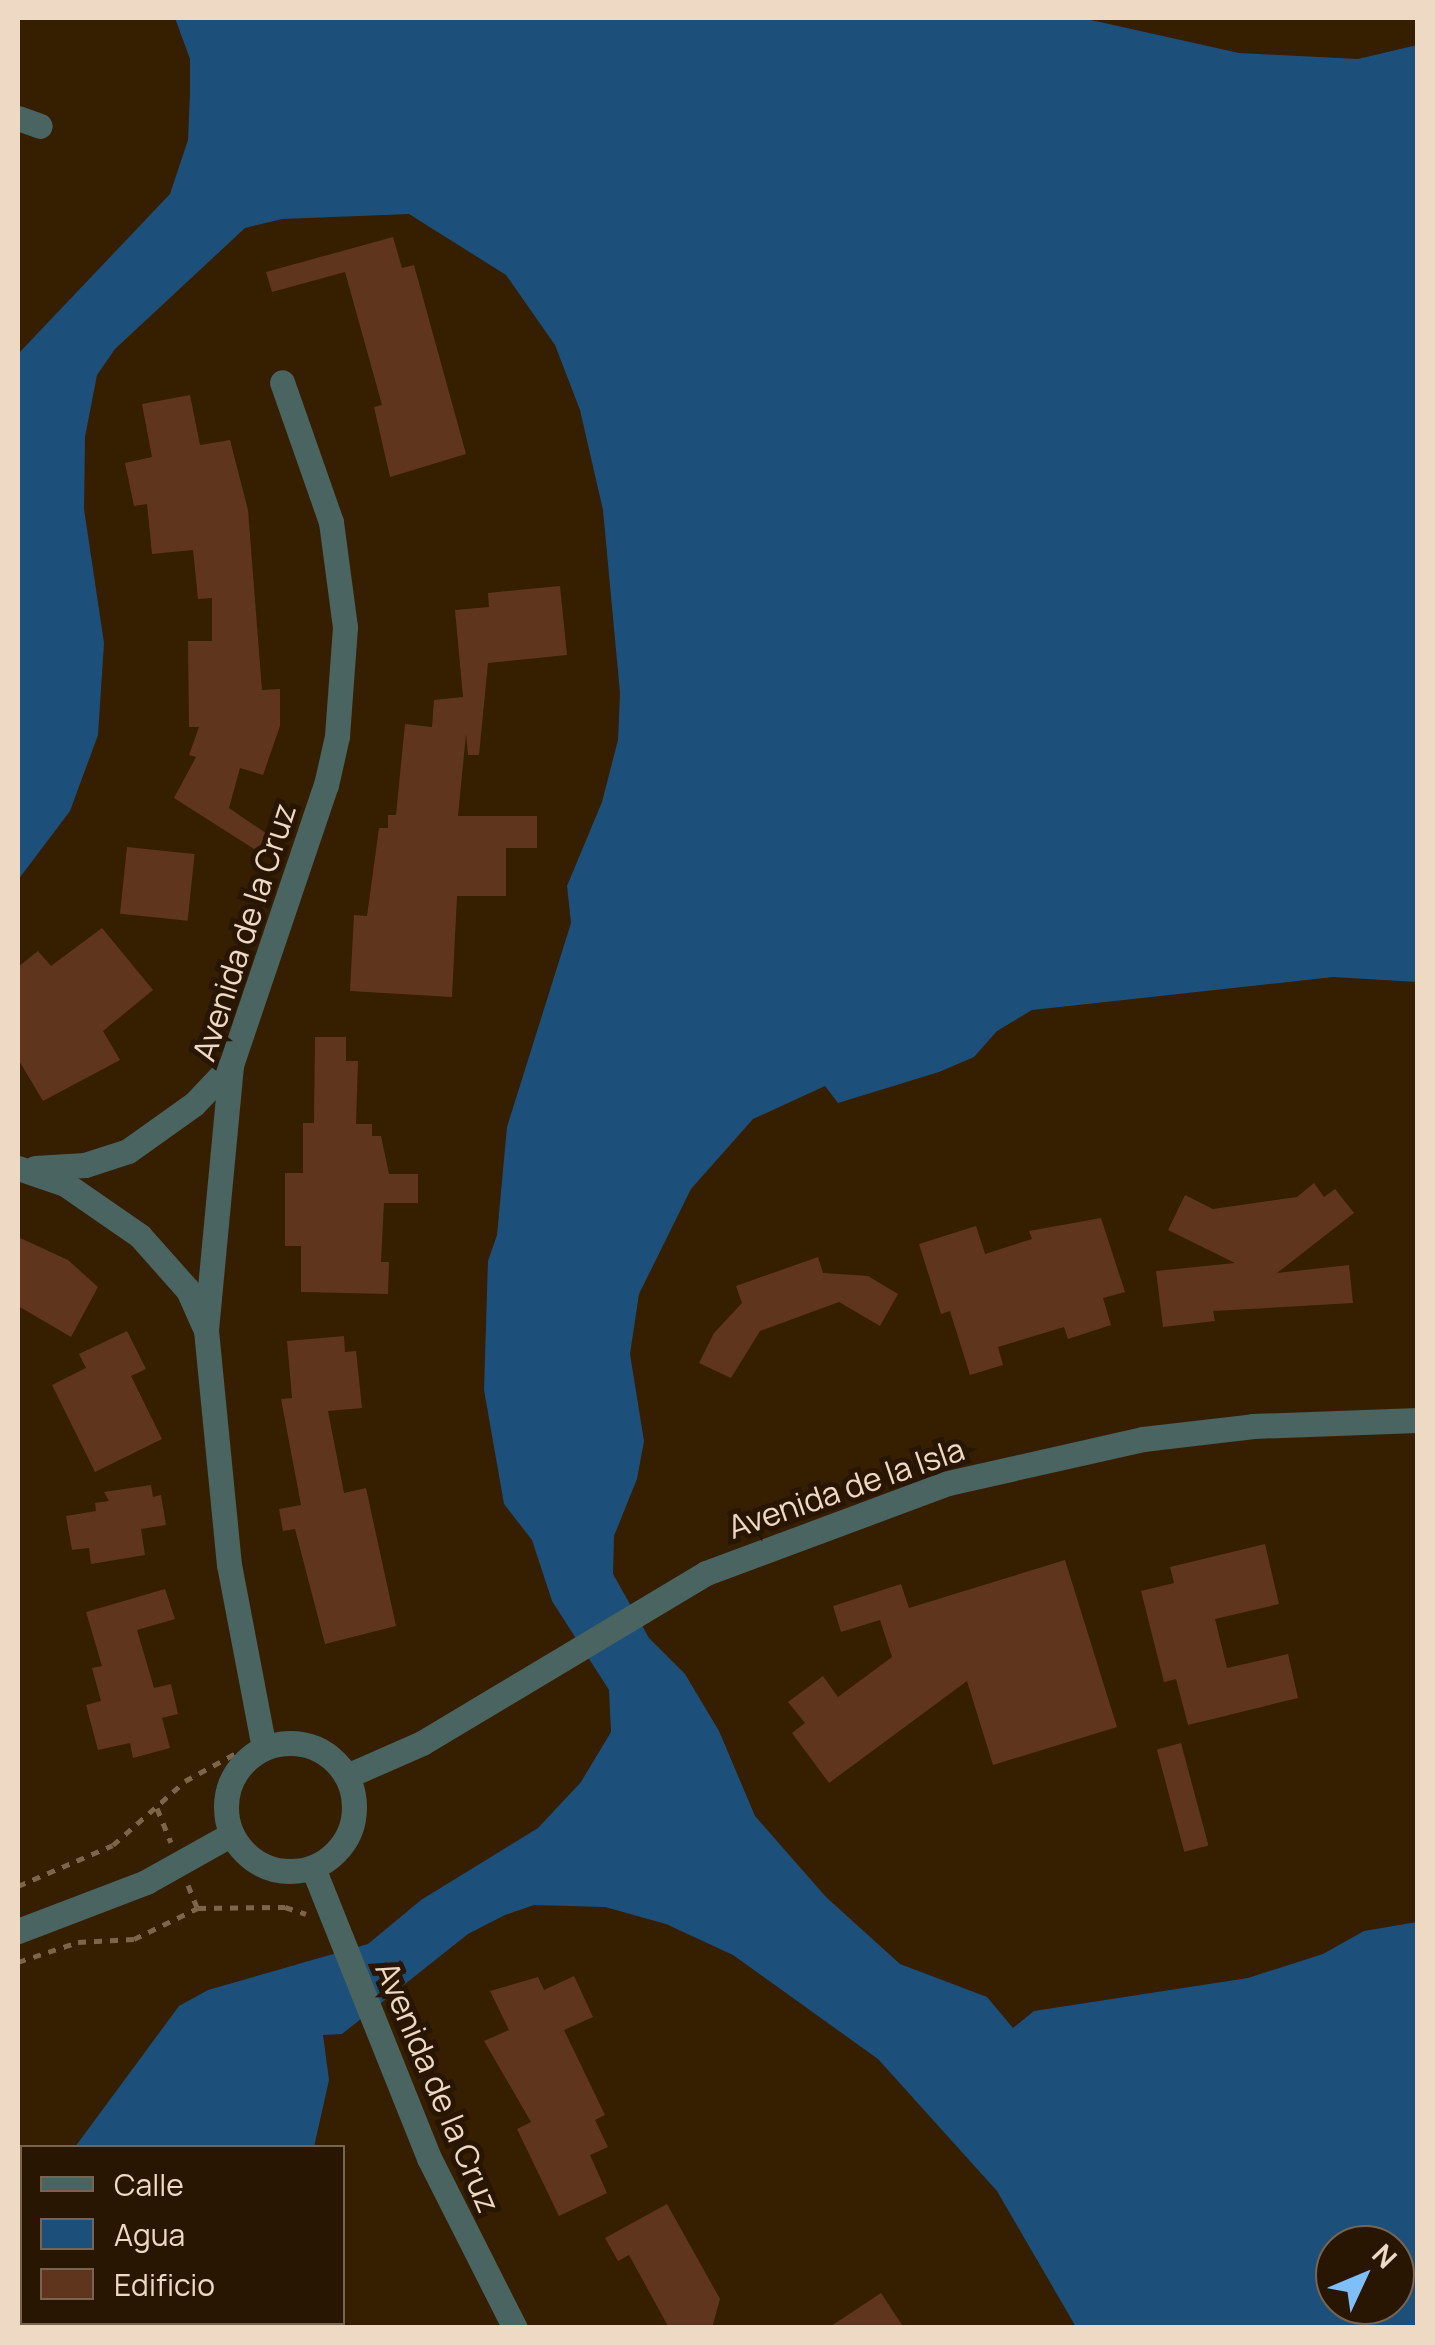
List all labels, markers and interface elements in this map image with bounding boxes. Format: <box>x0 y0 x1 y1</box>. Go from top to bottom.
street label: Avenida de la Cruz <box>184 798 304 1066</box>
street label: Avenida de la Isla <box>723 1430 969 1546</box>
street label: Avenida de la Cruz <box>368 1956 508 2218</box>
legend <box>20 2145 345 2325</box>
text: Calle <box>114 2164 184 2205</box>
text: Agua <box>114 2214 185 2255</box>
north arrow <box>1315 2225 1415 2325</box>
text: N <box>1364 2235 1406 2276</box>
text: Edificio <box>114 2264 215 2305</box>

